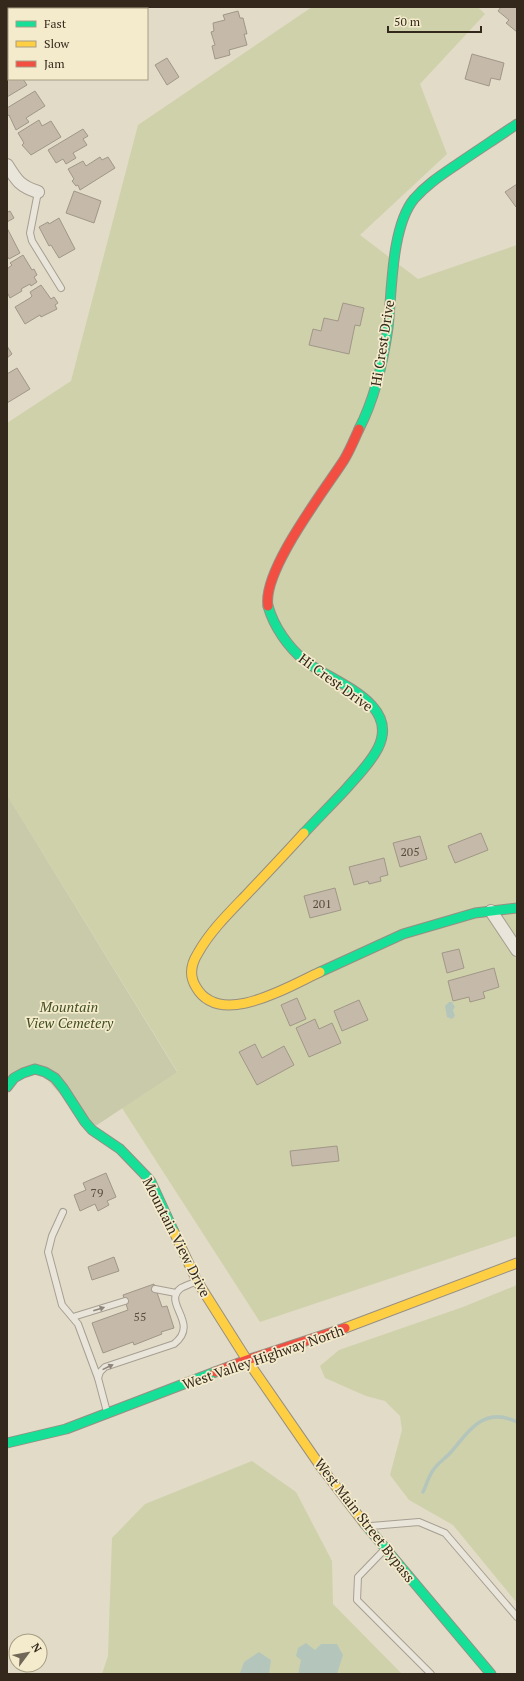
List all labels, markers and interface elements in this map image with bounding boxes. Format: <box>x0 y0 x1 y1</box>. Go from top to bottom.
legend <box>8 8 148 80</box>
scale bar <box>388 8 481 34</box>
text: 50 m <box>394 14 421 29</box>
text: Fast <box>44 16 67 31</box>
text: Slow <box>44 36 70 51</box>
text: Jam <box>44 56 65 71</box>
street label: Hi Crest Drive <box>366 298 398 388</box>
street label: Hi Crest Drive <box>295 649 377 715</box>
house number: 205 <box>400 844 420 859</box>
house number: 201 <box>312 896 332 911</box>
park label: Mountain View Cemetery <box>25 997 114 1032</box>
street label: Mountain View Drive <box>139 1174 215 1300</box>
house number: 79 <box>91 1185 103 1200</box>
one-way arrow <box>93 1306 105 1312</box>
house number: 55 <box>134 1309 146 1324</box>
street label: West Valley Highway North <box>180 1320 346 1394</box>
one-way arrow <box>102 1364 114 1370</box>
street label: West Main Street Bypass <box>311 1454 419 1586</box>
north arrow <box>8 1633 48 1673</box>
text: N <box>28 1640 45 1656</box>

